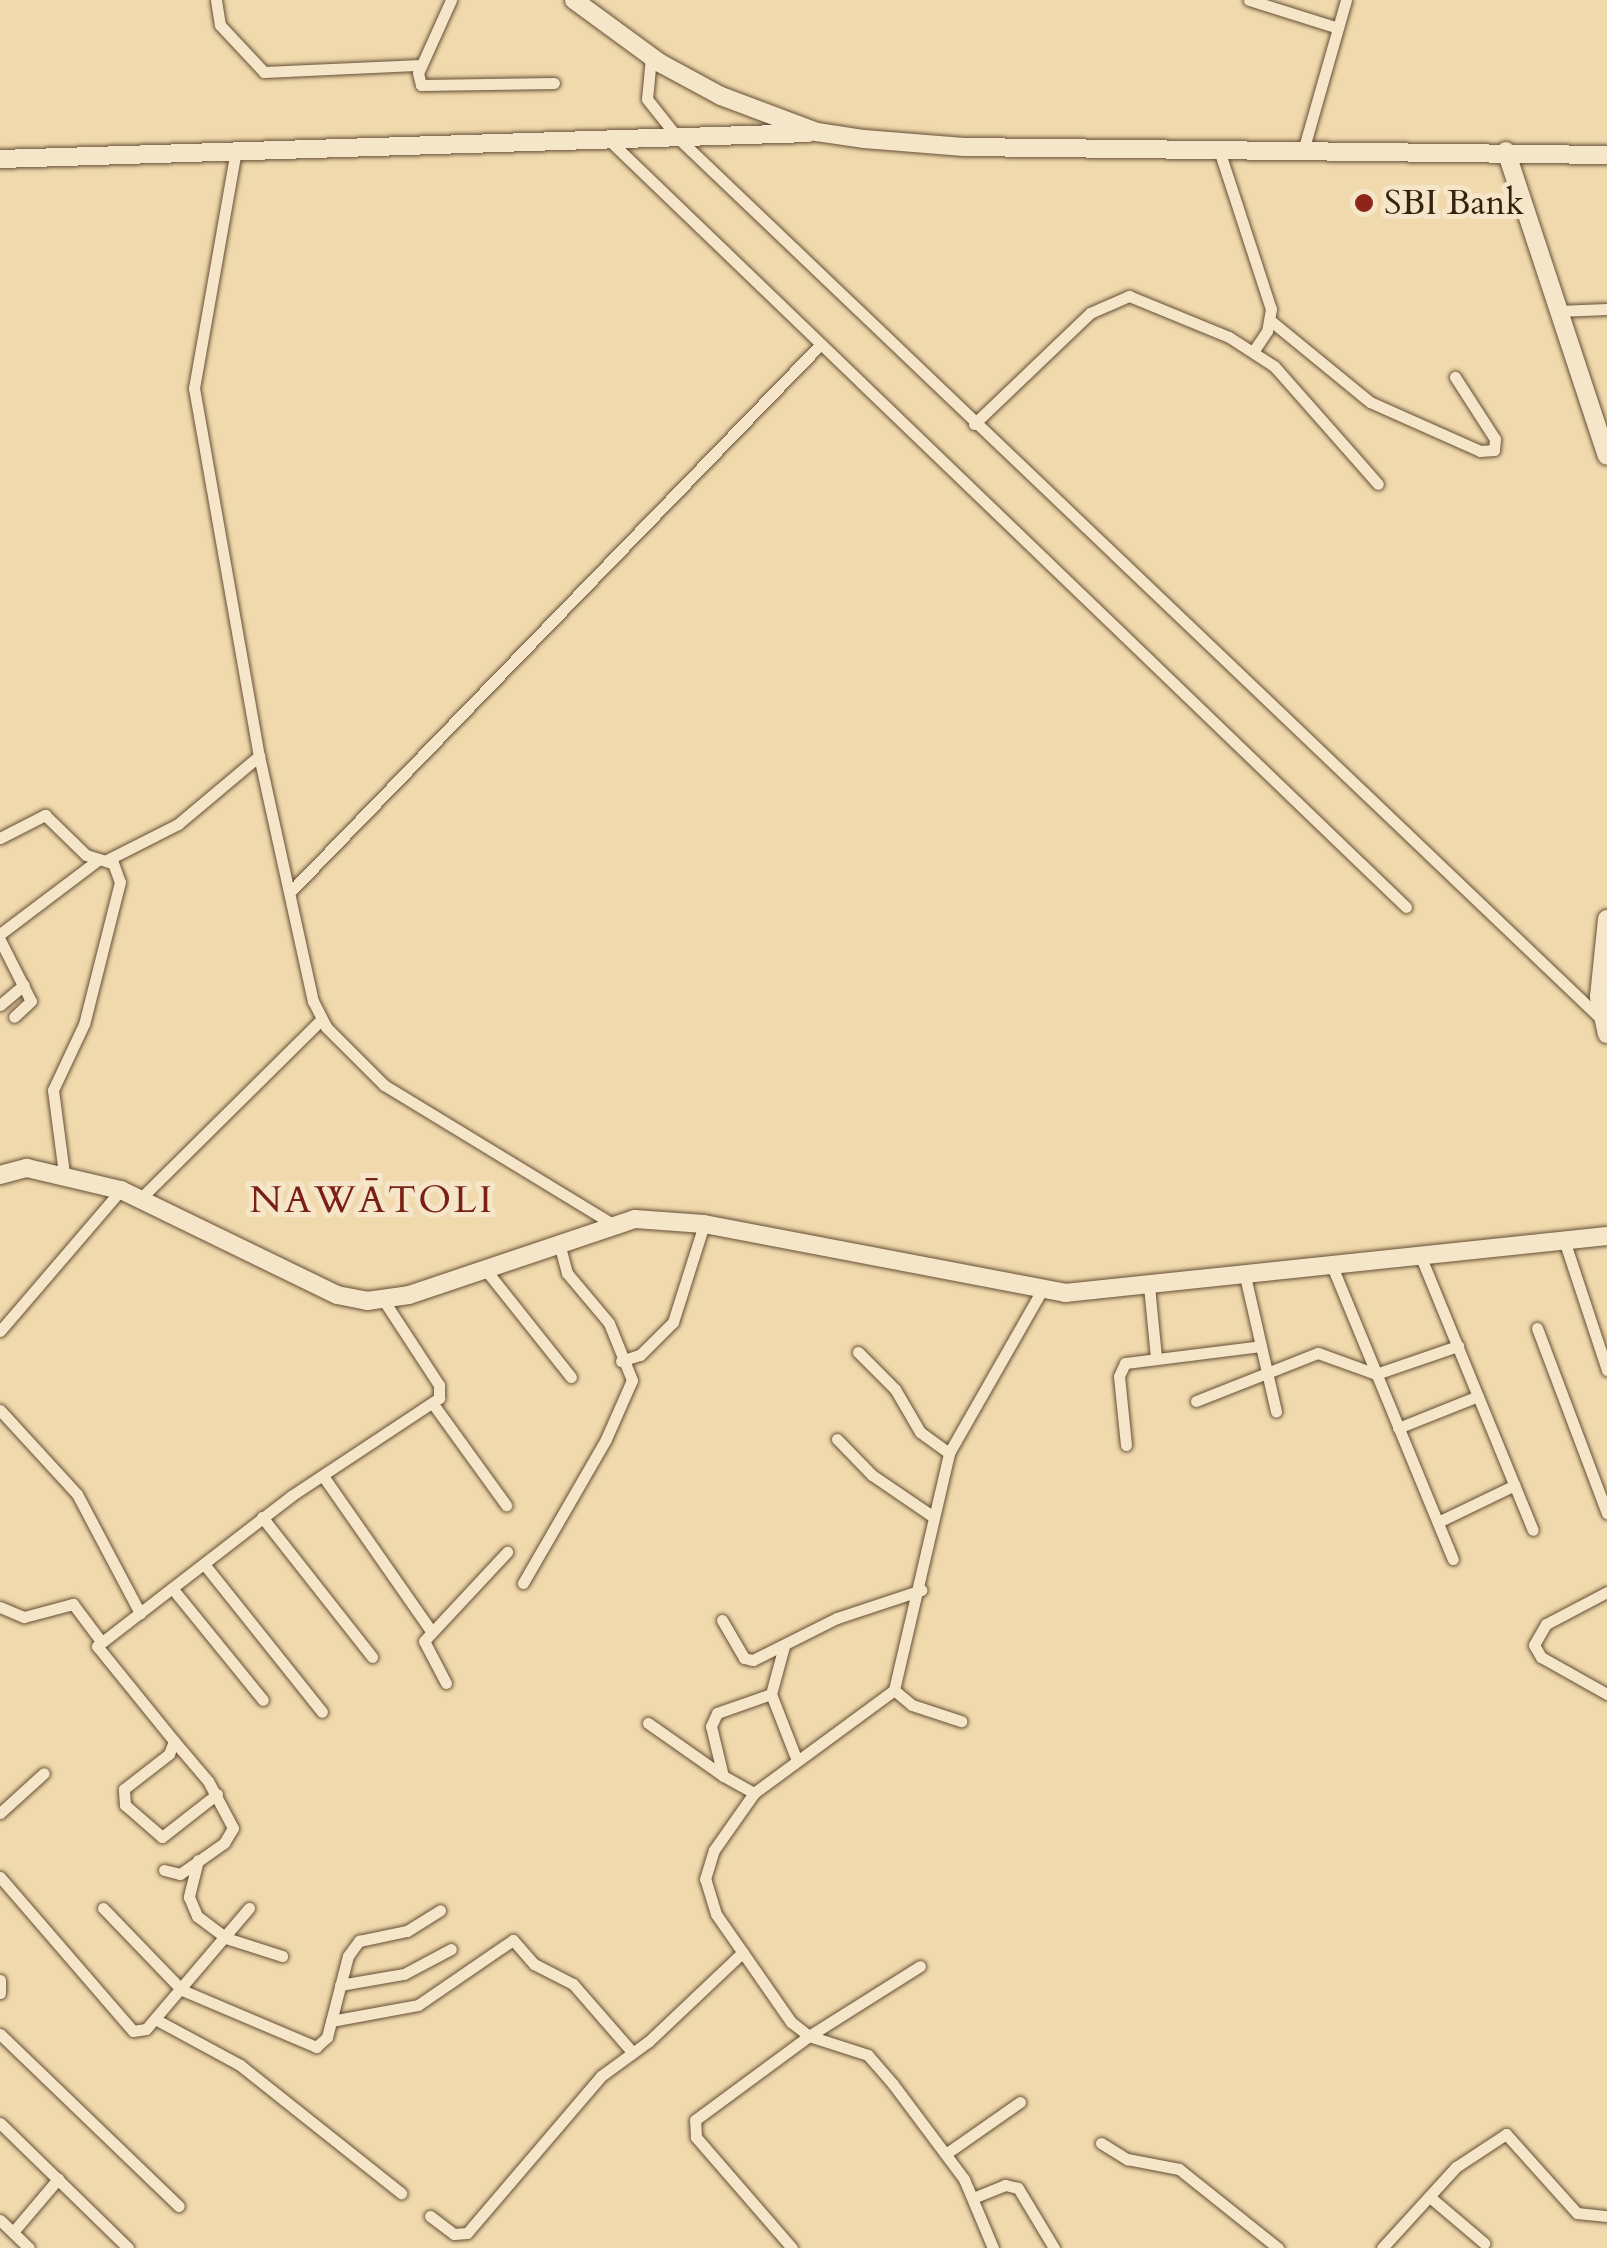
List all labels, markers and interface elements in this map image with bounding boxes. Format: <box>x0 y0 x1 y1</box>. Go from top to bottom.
place label: SBI Bank <box>1384 182 1524 224</box>
marker: SBI Bank <box>1353 192 1375 214</box>
district label: NAWĀTOLI <box>249 1178 495 1224</box>

